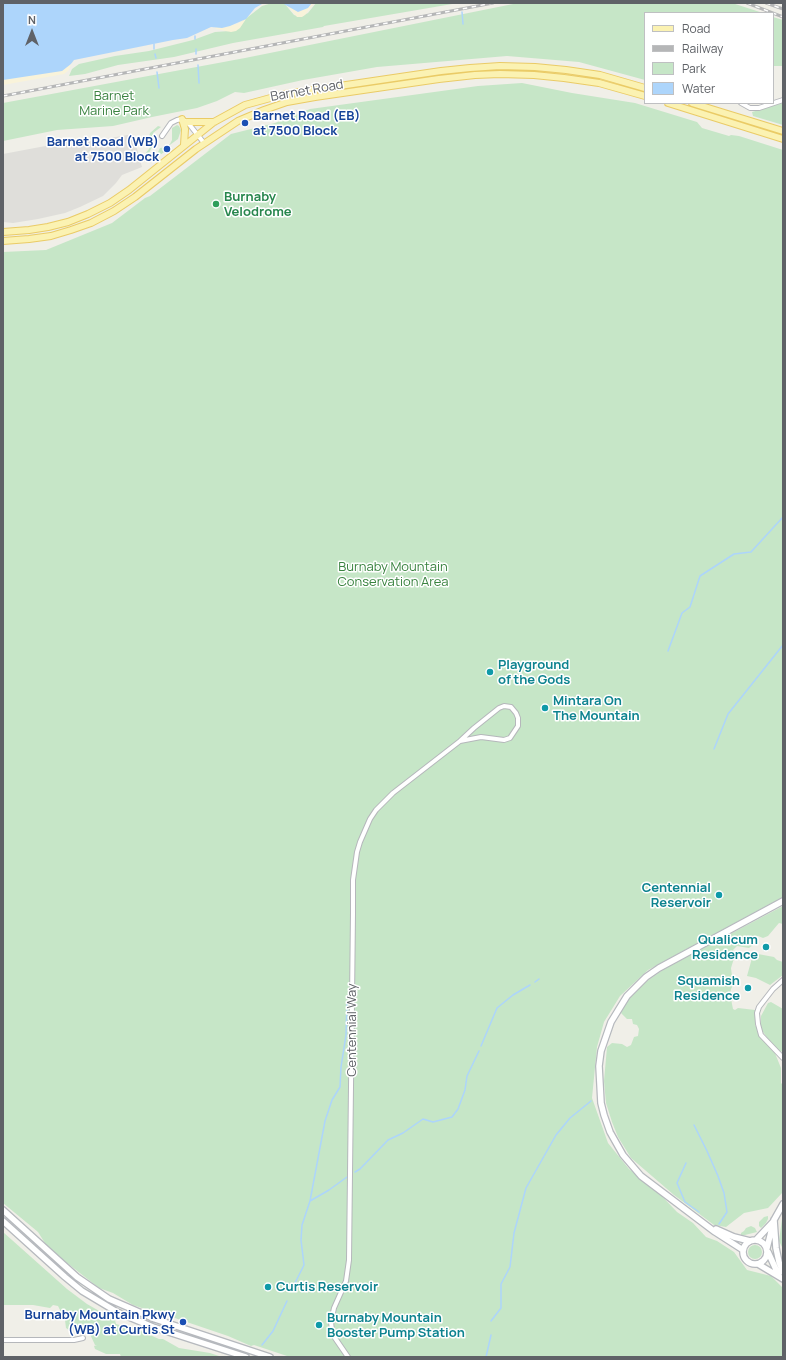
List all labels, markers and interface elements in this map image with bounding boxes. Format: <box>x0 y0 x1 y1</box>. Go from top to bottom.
north arrow <box>12 12 52 52</box>
text: N <box>28 12 36 27</box>
legend <box>644 12 774 104</box>
text: Road <box>682 20 710 37</box>
text: Railway <box>682 40 723 57</box>
text: Park <box>682 60 706 77</box>
street label: Barnet Road <box>269 77 345 105</box>
text: Water <box>682 80 715 97</box>
park label: Barnet Marine Park <box>79 88 149 119</box>
place label: Barnet Road (EB) at 7500 Block <box>253 108 360 139</box>
marker: Barnet Road (EB) at 7500 Block <box>240 118 250 128</box>
place label: Barnet Road (WB) at 7500 Block <box>47 134 159 165</box>
marker: Barnet Road (WB) at 7500 Block <box>162 144 172 154</box>
place label: Burnaby Velodrome <box>224 189 292 220</box>
marker: Burnaby Velodrome <box>211 199 221 209</box>
park label: Burnaby Mountain Conservation Area <box>338 559 448 590</box>
place label: Playground of the Gods <box>498 657 570 688</box>
marker: Playground of the Gods <box>485 667 495 677</box>
place label: Mintara On The Mountain <box>553 693 640 724</box>
marker: Mintara On The Mountain <box>540 703 550 713</box>
place label: Centennial Reservoir <box>642 880 711 911</box>
marker: Centennial Reservoir <box>714 890 724 900</box>
place label: Qualicum Residence <box>692 932 758 963</box>
marker: Qualicum Residence <box>761 942 771 952</box>
place label: Squamish Residence <box>674 973 740 1004</box>
street label: Centennial Way <box>344 983 360 1077</box>
marker: Squamish Residence <box>743 983 753 993</box>
place label: Curtis Reservoir <box>276 1279 378 1295</box>
marker: Curtis Reservoir <box>263 1282 273 1292</box>
place label: Burnaby Mountain Pkwy (WB) at Curtis St <box>25 1307 175 1338</box>
place label: Burnaby Mountain Booster Pump Station <box>327 1310 465 1341</box>
marker: Burnaby Mountain Pkwy (WB) at Curtis St <box>178 1317 188 1327</box>
marker: Burnaby Mountain Booster Pump Station <box>314 1320 324 1330</box>

